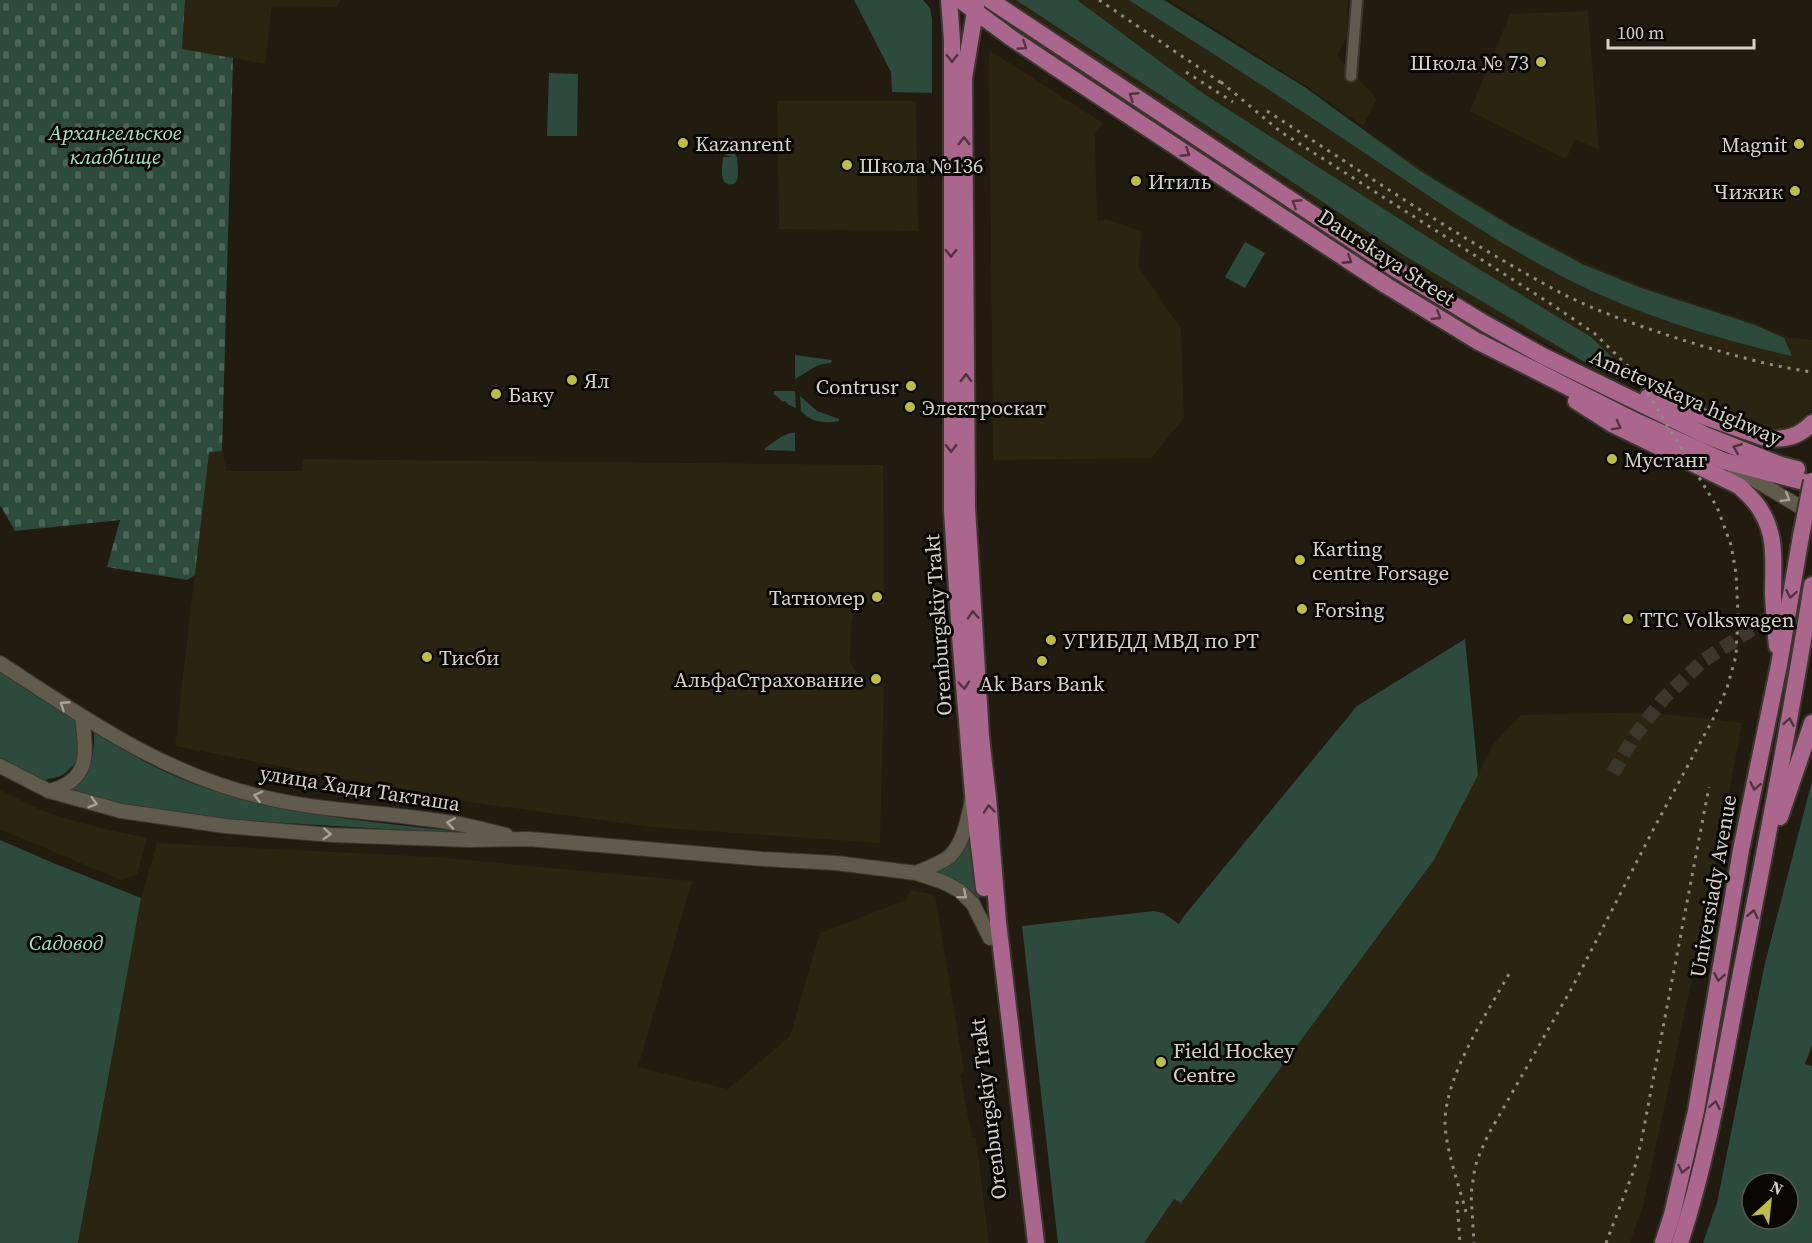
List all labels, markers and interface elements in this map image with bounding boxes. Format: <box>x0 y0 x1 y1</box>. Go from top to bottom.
scale bar <box>1608 12 1754 50</box>
text: 100 m <box>1617 20 1664 45</box>
one-way arrow <box>1017 38 1027 50</box>
place label: Школа № 73 <box>1410 48 1529 77</box>
one-way arrow <box>946 54 958 63</box>
marker: Школа № 73 <box>1534 55 1548 69</box>
one-way arrow <box>1129 91 1139 103</box>
park label: Архангельское кладбище <box>48 118 182 171</box>
place label: Kazanrent <box>695 129 791 158</box>
place label: Magnit <box>1721 130 1787 159</box>
marker: Kazanrent <box>676 136 690 150</box>
one-way arrow <box>958 136 970 145</box>
marker: Magnit <box>1792 137 1806 151</box>
one-way arrow <box>1179 146 1190 157</box>
place label: Школа №136 <box>859 151 984 180</box>
marker: Школа №136 <box>840 158 854 172</box>
place label: Итиль <box>1148 167 1211 196</box>
marker: Итиль <box>1129 174 1143 188</box>
place label: Чижик <box>1714 177 1783 206</box>
marker: Чижик <box>1788 184 1802 198</box>
one-way arrow <box>1292 199 1303 210</box>
street label: Daurskaya Street <box>1313 202 1461 312</box>
one-way arrow <box>945 249 957 258</box>
one-way arrow <box>1342 253 1353 264</box>
one-way arrow <box>1431 309 1441 321</box>
street label: Ametevskaya highway <box>1586 342 1787 452</box>
place label: Ял <box>584 366 610 395</box>
place label: Contrusr <box>816 372 899 401</box>
marker: Ял <box>565 373 579 387</box>
one-way arrow <box>960 373 972 382</box>
marker: Contrusr <box>904 379 918 393</box>
place label: Баку <box>508 380 554 409</box>
marker: Баку <box>489 387 503 401</box>
place label: Электроскат <box>922 393 1046 422</box>
marker: Электроскат <box>903 400 917 414</box>
one-way arrow <box>1611 419 1621 430</box>
one-way arrow <box>1732 443 1743 455</box>
one-way arrow <box>945 444 958 453</box>
place label: Мустанг <box>1624 445 1707 474</box>
marker: Мустанг <box>1605 452 1619 466</box>
one-way arrow <box>1780 491 1790 503</box>
street label: Orenburgskiy Trakt <box>917 533 959 717</box>
place label: Karting centre Forsage <box>1312 534 1449 587</box>
marker: Karting centre Forsage <box>1293 553 1307 567</box>
place label: Татномер <box>769 583 865 612</box>
one-way arrow <box>1786 589 1798 599</box>
marker: Татномер <box>870 590 884 604</box>
place label: Forsing <box>1314 595 1385 624</box>
marker: Forsing <box>1295 602 1309 616</box>
place label: ТТС Volkswagen <box>1640 605 1795 634</box>
one-way arrow <box>967 610 980 619</box>
marker: ТТС Volkswagen <box>1621 612 1635 626</box>
place label: УГИБДД МВД по РТ <box>1063 626 1259 655</box>
marker: УГИБДД МВД по РТ <box>1044 633 1058 647</box>
place label: Тисби <box>439 643 500 672</box>
marker: Тисби <box>420 650 434 664</box>
marker: Ak Bars Bank <box>1035 654 1049 668</box>
place label: АльфаСтрахование <box>674 665 864 694</box>
place label: Ak Bars Bank <box>980 669 1105 698</box>
marker: АльфаСтрахование <box>869 672 883 686</box>
one-way arrow <box>957 680 970 690</box>
one-way arrow <box>59 701 70 712</box>
one-way arrow <box>1782 717 1795 727</box>
street label: улица Хади Такташа <box>258 758 463 818</box>
one-way arrow <box>1749 780 1762 790</box>
one-way arrow <box>253 790 263 803</box>
street label: Universiady Avenue <box>1683 792 1743 980</box>
one-way arrow <box>87 796 98 808</box>
one-way arrow <box>983 805 996 814</box>
one-way arrow <box>447 817 457 830</box>
one-way arrow <box>323 828 332 841</box>
one-way arrow <box>956 887 967 898</box>
one-way arrow <box>1746 909 1759 919</box>
park label: Садовод <box>29 928 104 957</box>
one-way arrow <box>1713 972 1726 982</box>
street label: Orenburgskiy Trakt <box>963 1017 1013 1201</box>
place label: Field Hockey Centre <box>1173 1036 1295 1089</box>
marker: Field Hockey Centre <box>1154 1055 1168 1069</box>
one-way arrow <box>1708 1100 1721 1110</box>
one-way arrow <box>1677 1164 1690 1174</box>
north arrow <box>1740 1171 1800 1231</box>
text: N <box>1767 1175 1787 1200</box>

